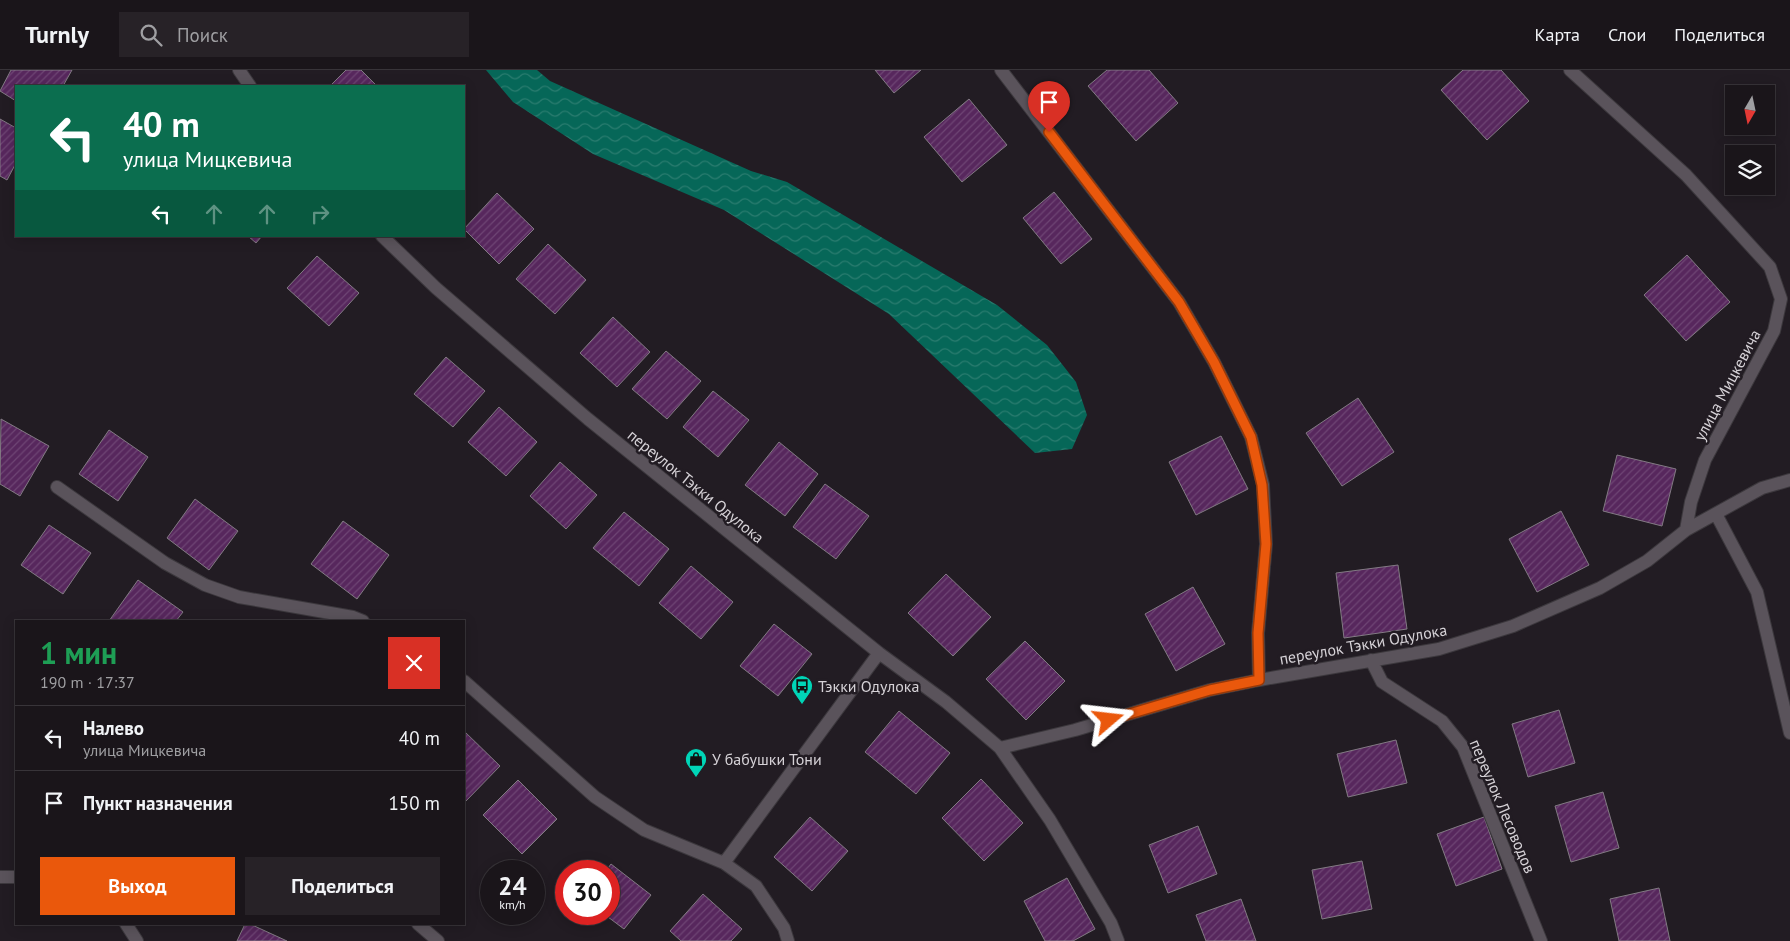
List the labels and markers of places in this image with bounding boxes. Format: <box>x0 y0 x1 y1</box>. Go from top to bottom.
pin <box>1028 81 1070 132</box>
bus stop icon: Тэкки Одулока <box>790 674 814 705</box>
place label: Тэкки Одулока <box>818 676 919 696</box>
shop icon: У бабушки Тони <box>684 747 708 778</box>
place label: У бабушки Тони <box>712 749 822 769</box>

